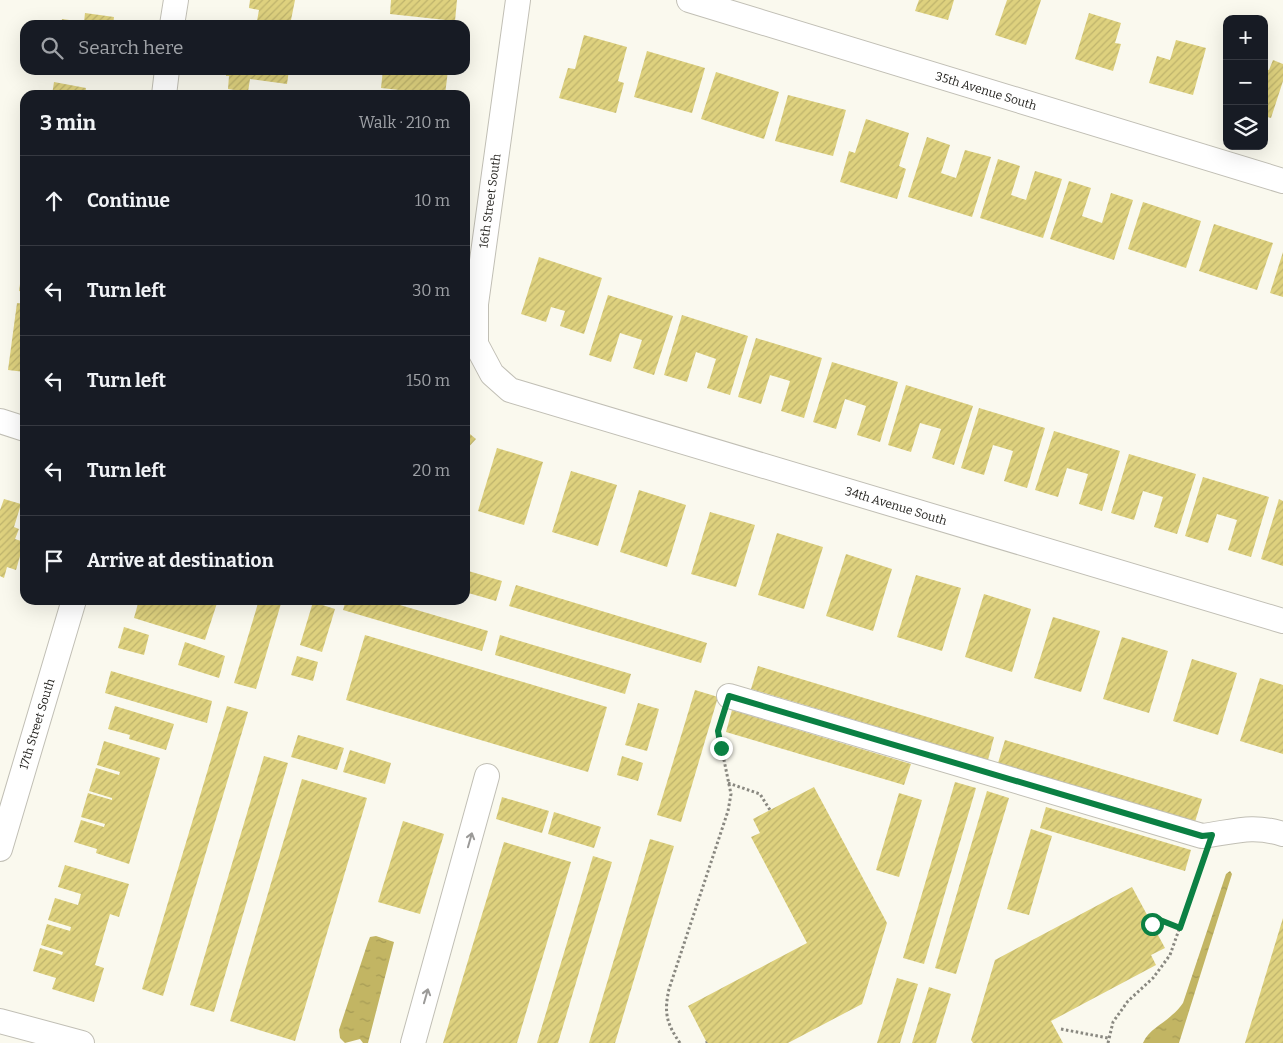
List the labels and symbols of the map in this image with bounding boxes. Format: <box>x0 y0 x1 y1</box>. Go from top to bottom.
street label: 35th Avenue South <box>934 69 1039 113</box>
street label: 16th Street South <box>476 152 504 249</box>
street label: 34th Avenue South <box>843 484 949 528</box>
street label: 17th Street South <box>17 676 58 771</box>
route end <box>710 737 733 760</box>
one-way arrow <box>465 832 475 848</box>
route start <box>1141 913 1164 936</box>
one-way arrow <box>421 988 431 1004</box>

